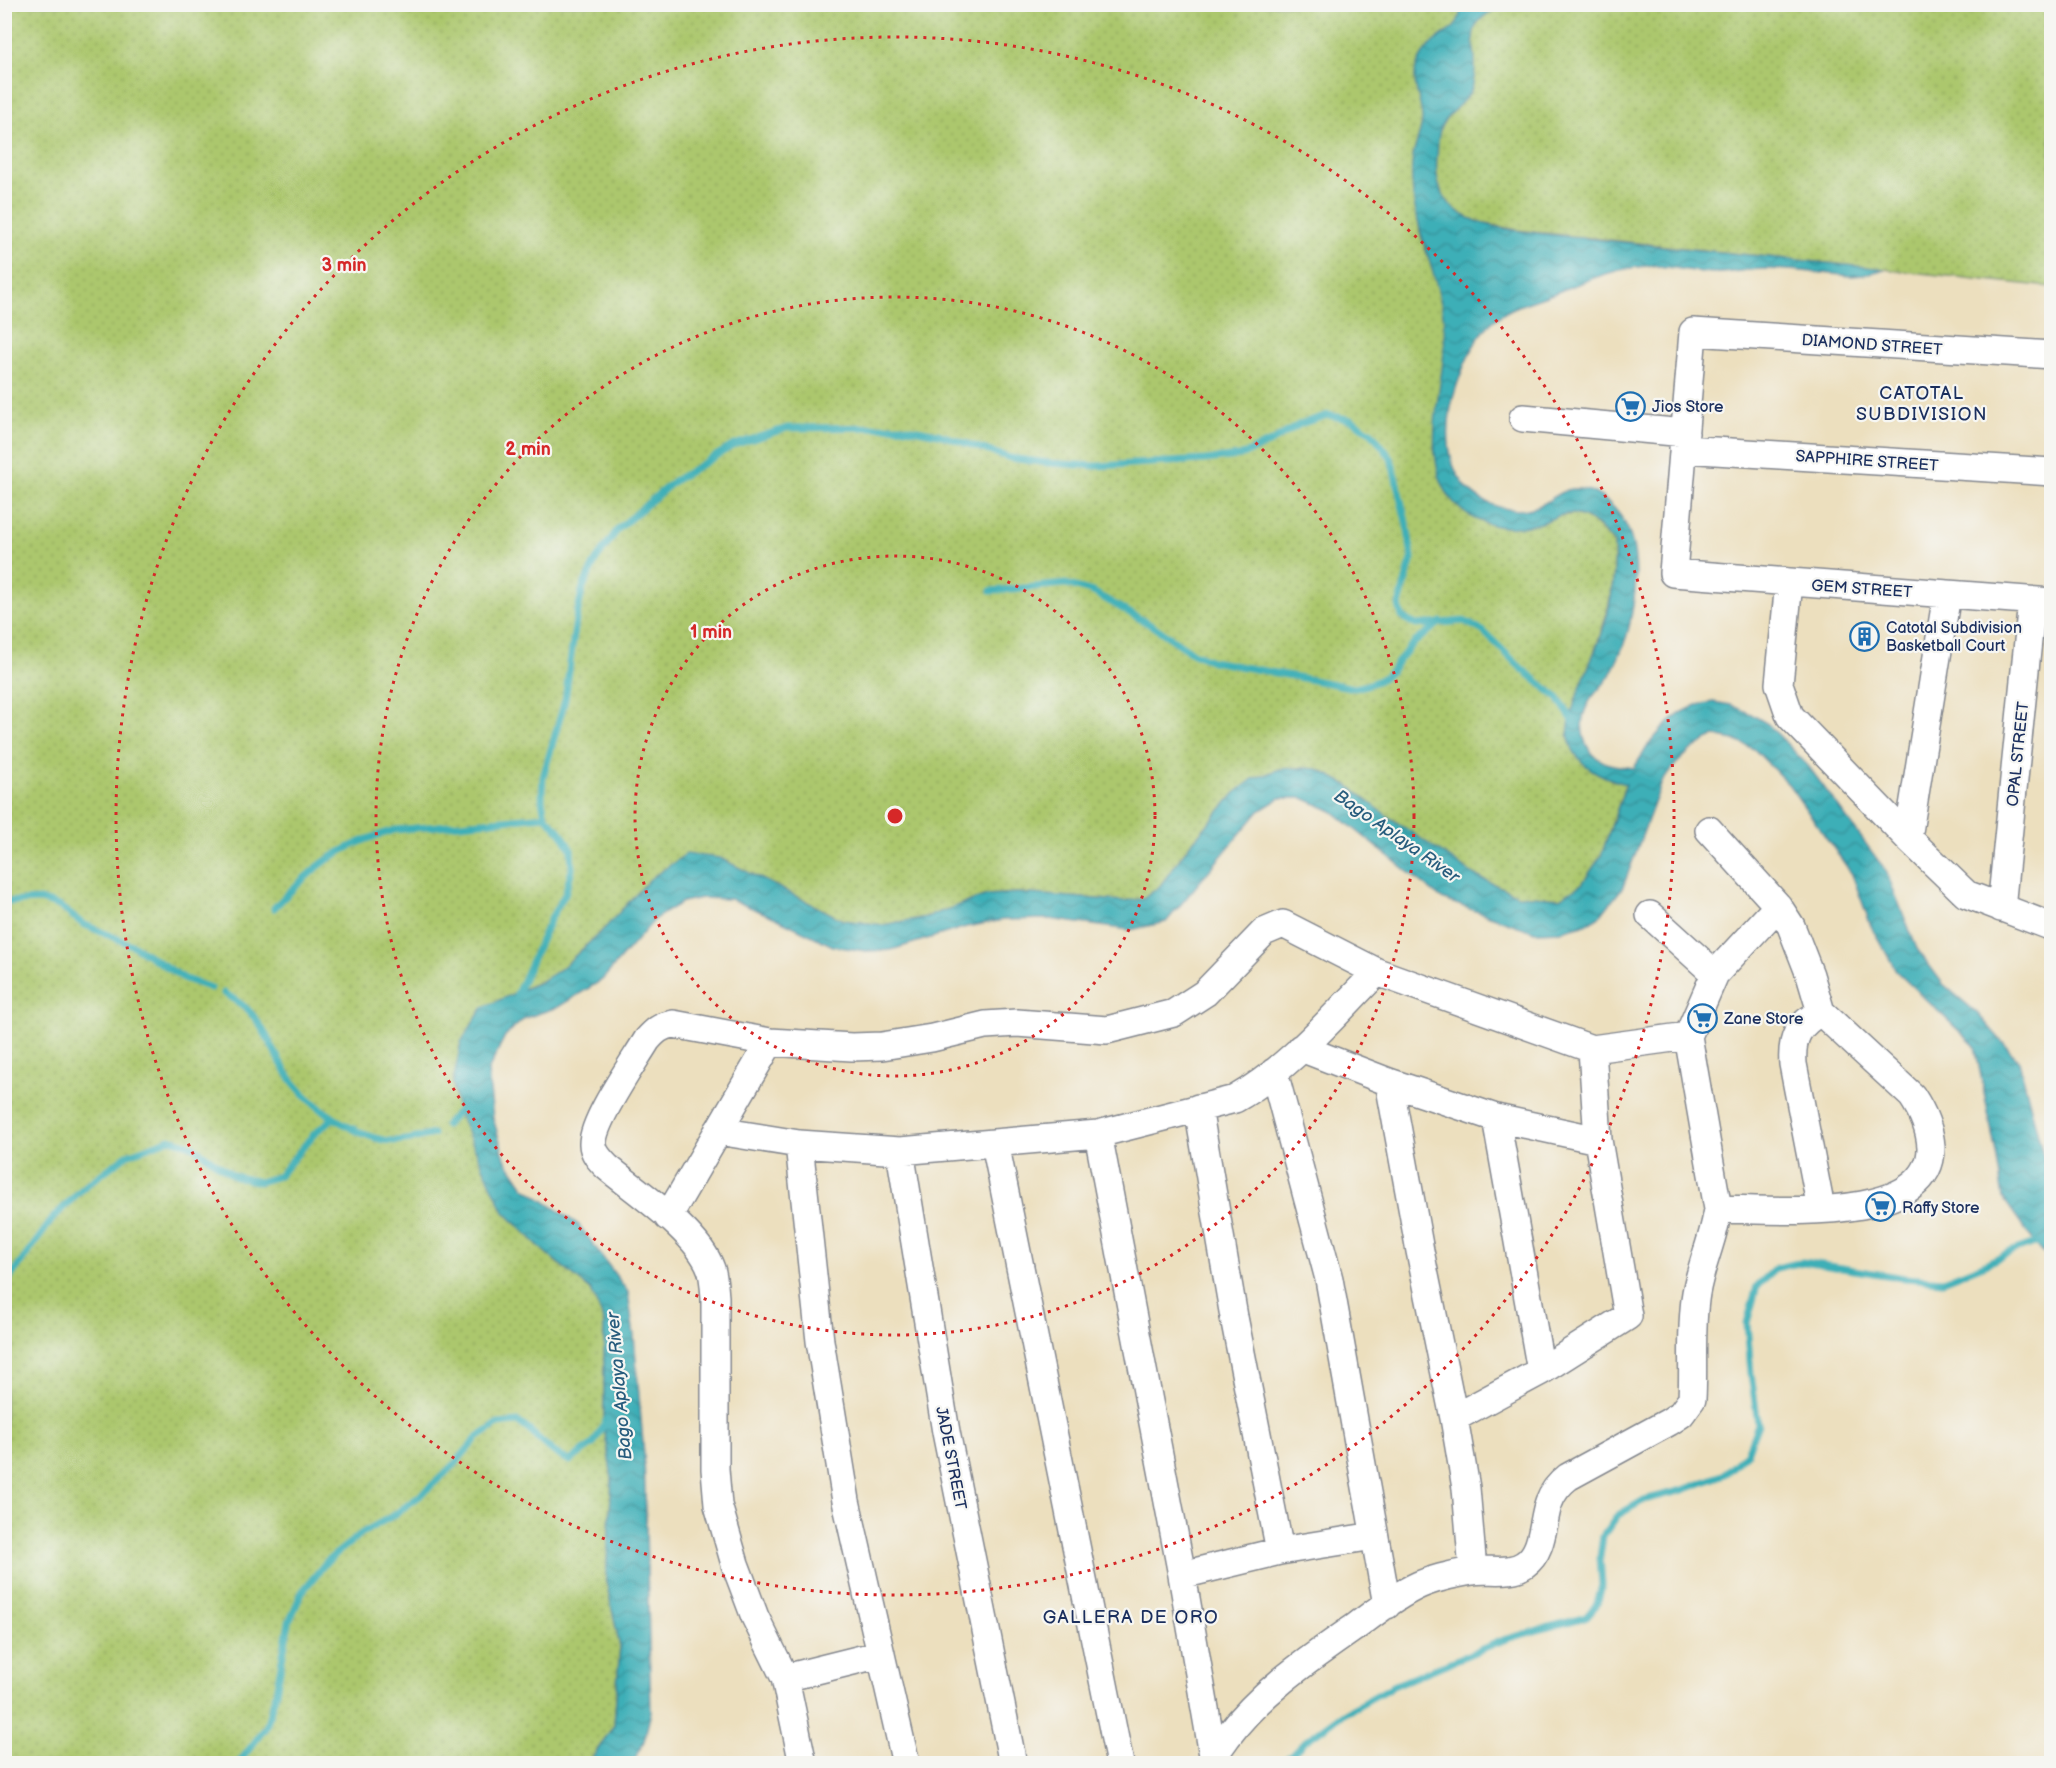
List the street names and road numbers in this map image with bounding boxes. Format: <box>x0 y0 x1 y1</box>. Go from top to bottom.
street label: DIAMOND STREET <box>1801 331 1943 360</box>
street label: SAPPHIRE STREET <box>1795 447 1939 476</box>
street label: GEM STREET <box>1811 576 1914 603</box>
street label: OPAL STREET <box>2004 700 2033 807</box>
street label: JADE STREET <box>931 1405 970 1512</box>

